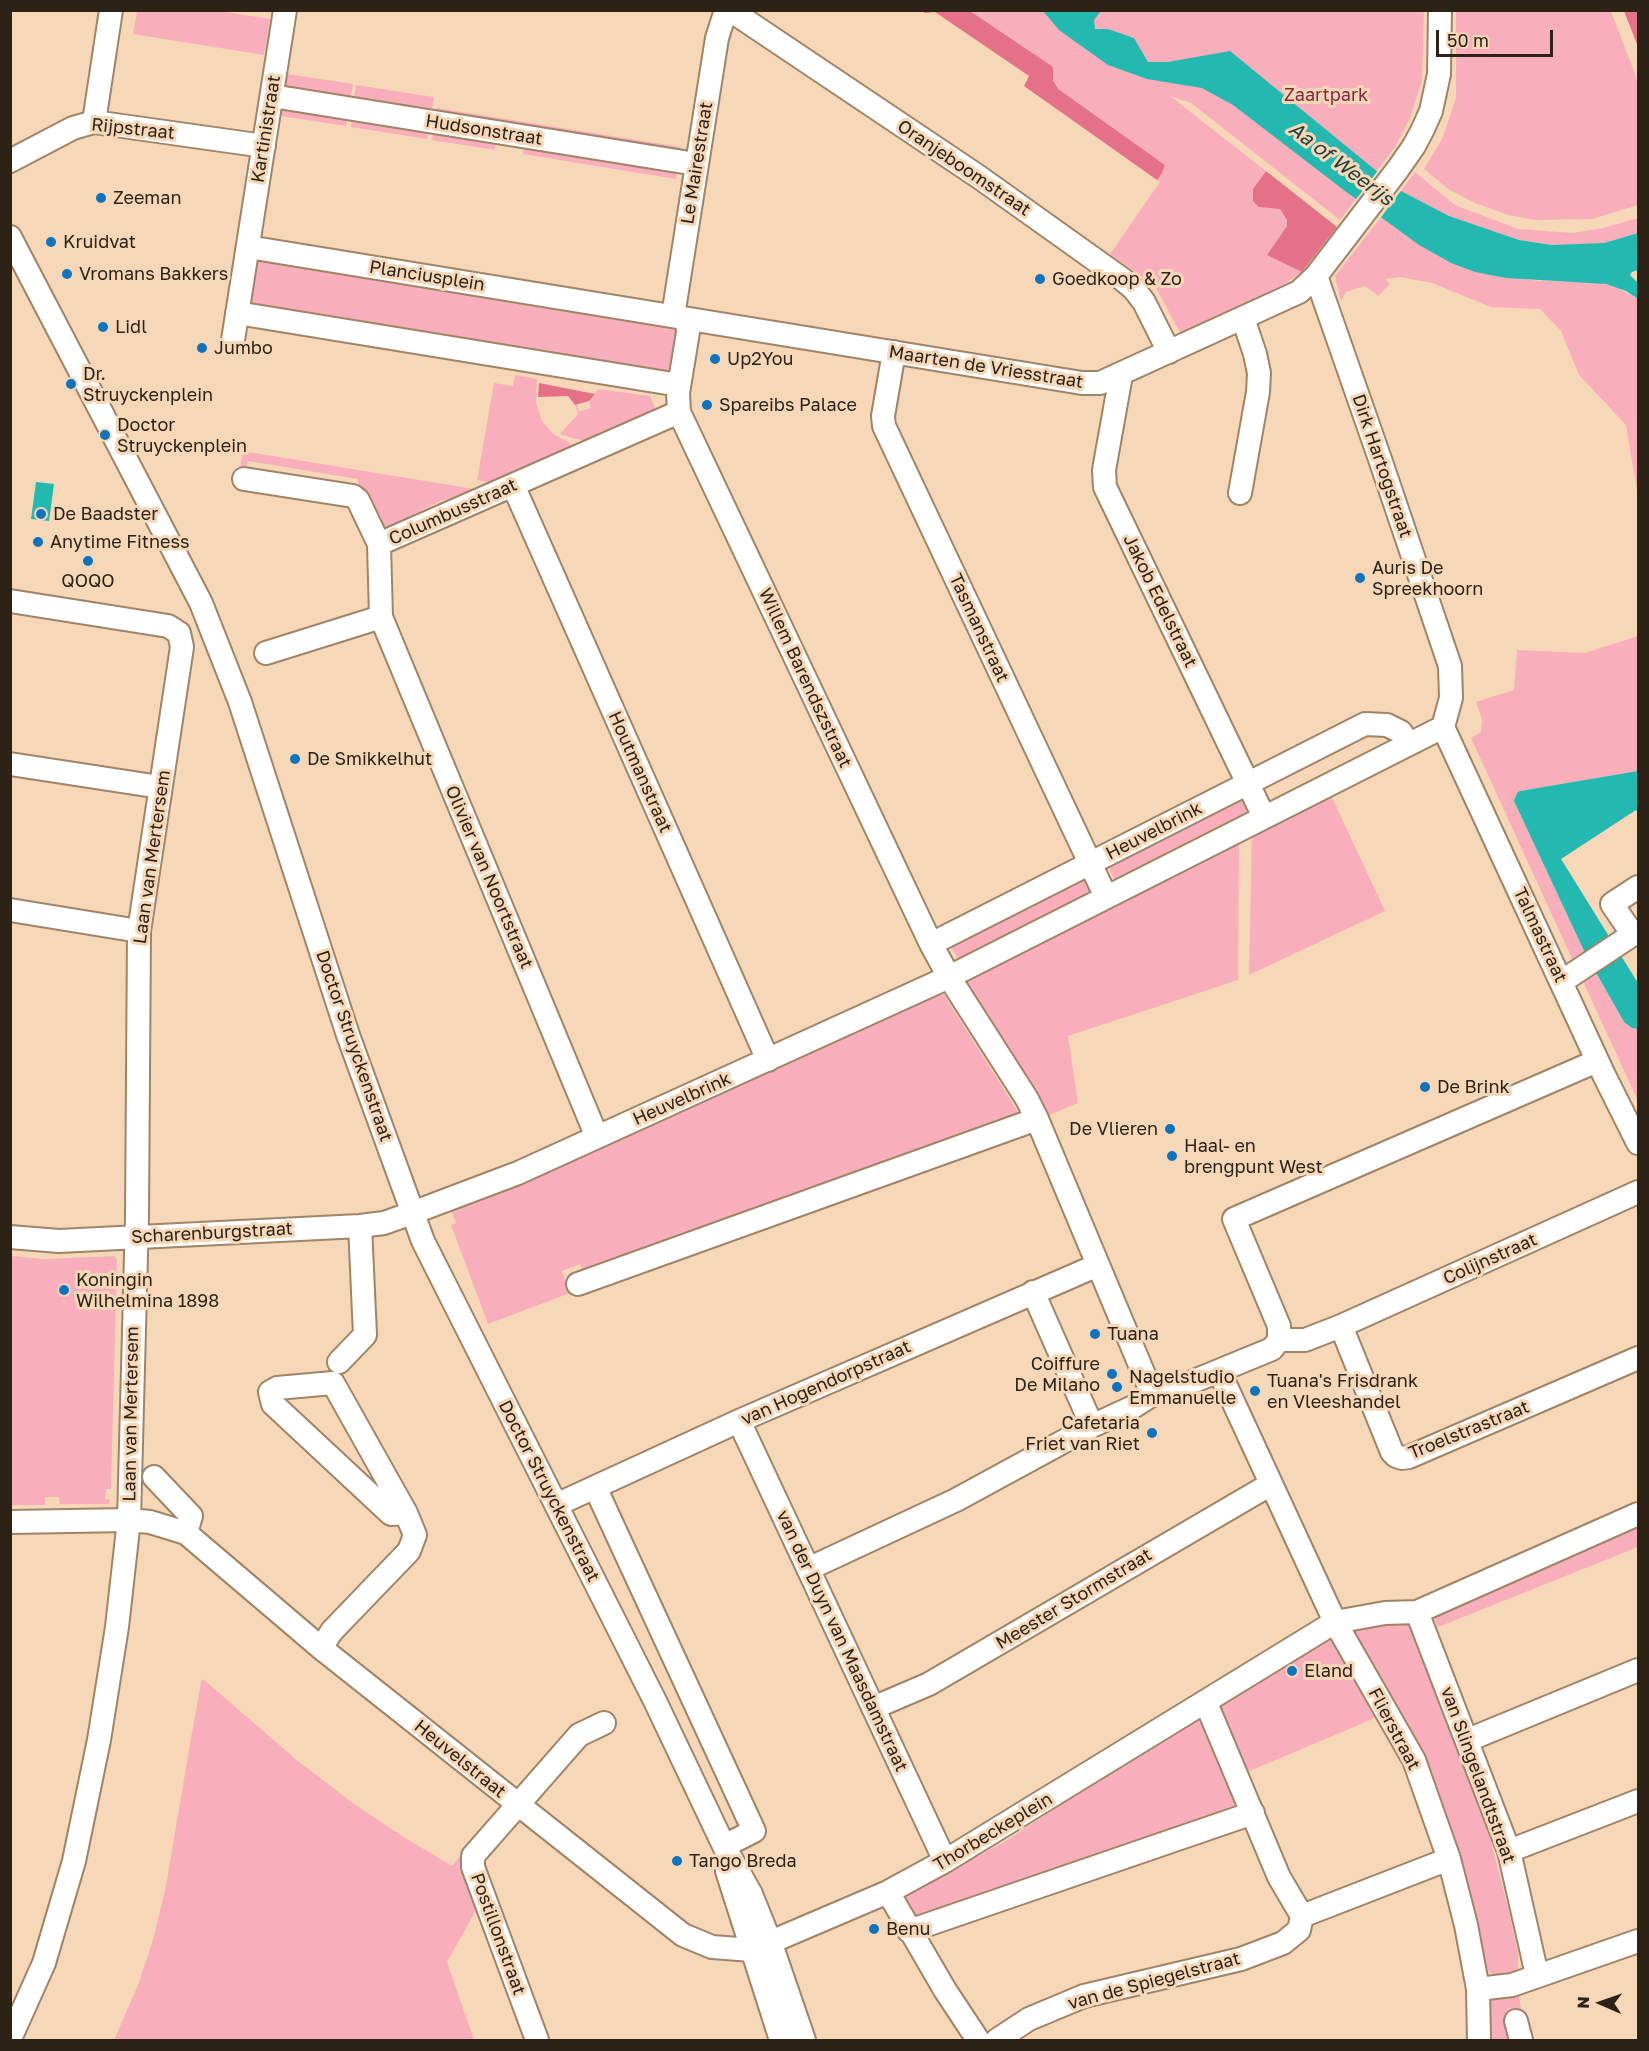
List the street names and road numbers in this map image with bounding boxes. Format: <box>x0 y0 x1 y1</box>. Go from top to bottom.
street label: Kartinistraat <box>247 74 285 184</box>
street label: Le Mairestraat <box>677 100 717 226</box>
street label: Hudsonstraat <box>424 110 544 150</box>
street label: Rijpstraat <box>90 114 176 144</box>
street label: Oranjeboomstraat <box>893 115 1035 221</box>
street label: Planciusplein <box>368 256 486 296</box>
street label: Maarten de Vriesstraat <box>887 341 1085 393</box>
street label: Dirk Hartogstraat <box>1347 391 1417 541</box>
street label: Columbusstraat <box>386 474 520 550</box>
street label: Jakob Edelstraat <box>1118 531 1202 671</box>
street label: Tasmanstraat <box>944 570 1014 686</box>
street label: Willem Barendszstraat <box>754 585 856 771</box>
street label: Houtmanstraat <box>604 708 676 836</box>
street label: Laan van Mertersem <box>129 769 175 945</box>
street label: Olivier van Noortstraat <box>441 782 537 972</box>
street label: Heuvelbrink <box>1102 798 1206 864</box>
street label: Talmastraat <box>1509 884 1571 986</box>
street label: Doctor Struyckenstraat <box>311 948 397 1144</box>
street label: Heuvelbrink <box>630 1068 734 1130</box>
street label: Scharenburgstraat <box>131 1218 293 1248</box>
street label: Colijnstraat <box>1440 1229 1540 1289</box>
street label: Laan van Mertersem <box>119 1326 143 1502</box>
street label: van Hogendorpstraat <box>738 1336 914 1430</box>
street label: Troelstrastraat <box>1406 1396 1532 1464</box>
street label: Doctor Struyckenstraat <box>494 1397 604 1585</box>
street label: van der Duyn van Maasdamstraat <box>772 1507 912 1775</box>
street label: Meester Stormstraat <box>992 1544 1156 1654</box>
street label: Flierstraat <box>1363 1684 1425 1774</box>
street label: van Slingelandtstraat <box>1436 1684 1520 1866</box>
street label: Heuvelstraat <box>410 1715 510 1803</box>
street label: Thorbeckeplein <box>930 1788 1056 1876</box>
street label: Postillonstraat <box>466 1870 530 1998</box>
street label: van de Spiegelstraat <box>1066 1948 1242 2014</box>

